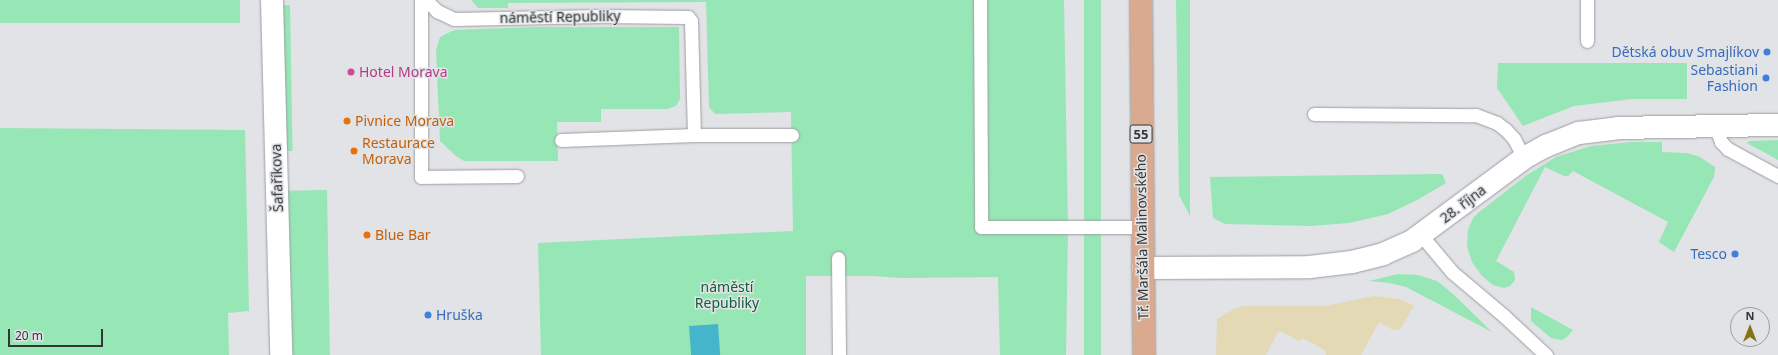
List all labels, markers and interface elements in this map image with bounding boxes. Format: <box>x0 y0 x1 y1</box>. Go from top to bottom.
street label: náměstí Republiky <box>499 8 621 26</box>
place label: Dětská obuv Smajlíkov <box>1611 44 1759 60</box>
marker: Dětská obuv Smajlíkov <box>1762 47 1772 57</box>
place label: Sebastiani Fashion <box>1690 62 1758 94</box>
place label: Hotel Morava <box>359 64 448 80</box>
marker: Hotel Morava <box>346 67 356 77</box>
marker: Sebastiani Fashion <box>1761 73 1771 83</box>
place label: Pivnice Morava <box>355 113 454 129</box>
marker: Pivnice Morava <box>342 116 352 126</box>
road number: 55 <box>1129 123 1153 145</box>
place label: Restaurace Morava <box>362 135 435 168</box>
street label: Šafaříkova <box>267 144 287 212</box>
marker: Restaurace Morava <box>349 146 359 156</box>
street label: Tř. Maršála Malinovského <box>1132 154 1152 320</box>
street label: 28. října <box>1437 181 1489 227</box>
place label: Blue Bar <box>375 227 431 243</box>
marker: Blue Bar <box>362 230 372 240</box>
place label: Tesco <box>1690 246 1727 262</box>
marker: Tesco <box>1730 249 1740 259</box>
park label: náměstí Republiky <box>695 279 759 312</box>
place label: Hruška <box>436 307 483 323</box>
north arrow <box>1730 307 1770 347</box>
text: N <box>1746 308 1754 323</box>
marker: Hruška <box>423 310 433 320</box>
scale bar <box>10 321 105 347</box>
text: 20 m <box>15 327 43 344</box>

